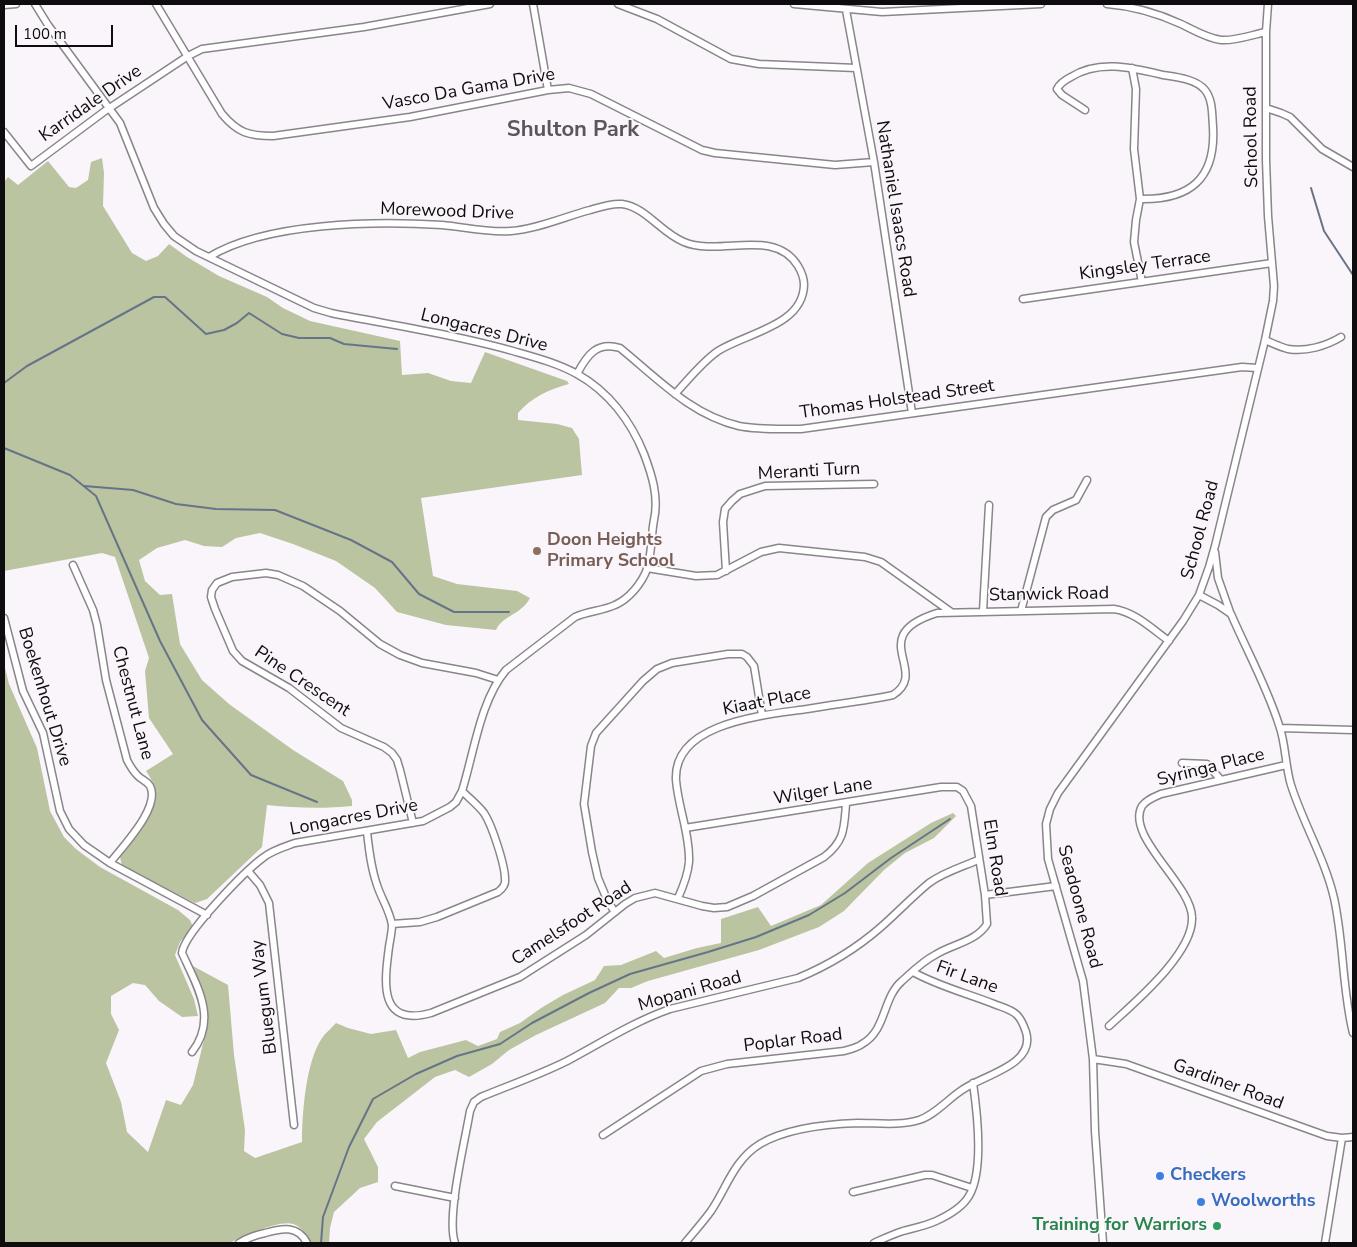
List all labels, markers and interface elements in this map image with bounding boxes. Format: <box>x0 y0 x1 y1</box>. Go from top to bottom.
scale bar <box>18 15 115 47</box>
text: 100 m <box>23 24 67 44</box>
street label: Karridale Drive <box>36 61 146 147</box>
street label: Vasco Da Gama Drive <box>381 64 557 116</box>
street label: School Road <box>1240 86 1264 188</box>
district label: Shulton Park <box>507 118 639 144</box>
street label: Nathaniel Isaacs Road <box>870 119 920 299</box>
street label: Morewood Drive <box>380 199 514 225</box>
street label: Kingsley Terrace <box>1078 246 1212 286</box>
street label: Longacres Drive <box>418 305 550 357</box>
street label: Thomas Holstead Street <box>798 376 996 424</box>
street label: Meranti Turn <box>757 459 861 485</box>
street label: School Road <box>1177 478 1225 582</box>
place label: Doon Heights Primary School <box>547 530 675 572</box>
marker: Doon Heights Primary School <box>531 545 543 557</box>
street label: Stanwick Road <box>989 583 1109 607</box>
street label: Boekenhout Drive <box>13 625 75 769</box>
street label: Pine Crescent <box>250 642 354 722</box>
street label: Chestnut Lane <box>106 644 158 762</box>
street label: Kiaat Place <box>721 683 813 721</box>
street label: Syringa Place <box>1155 744 1267 792</box>
street label: Wilger Lane <box>772 774 874 810</box>
street label: Longacres Drive <box>288 795 420 841</box>
street label: Elm Road <box>977 818 1011 898</box>
street label: Seadoone Road <box>1052 843 1106 971</box>
street label: Camelsfoot Road <box>508 877 636 971</box>
street label: Bluegum Way <box>247 938 283 1056</box>
street label: Fir Lane <box>933 957 1001 999</box>
street label: Mopani Road <box>636 967 744 1017</box>
street label: Poplar Road <box>742 1024 844 1058</box>
street label: Gardiner Road <box>1170 1055 1286 1115</box>
place label: Checkers <box>1170 1165 1246 1187</box>
marker: Checkers <box>1154 1170 1166 1182</box>
place label: Woolworths <box>1211 1191 1315 1213</box>
marker: Woolworths <box>1195 1196 1207 1208</box>
place label: Training for Warriors <box>1032 1215 1207 1237</box>
marker: Training for Warriors <box>1211 1220 1223 1232</box>

